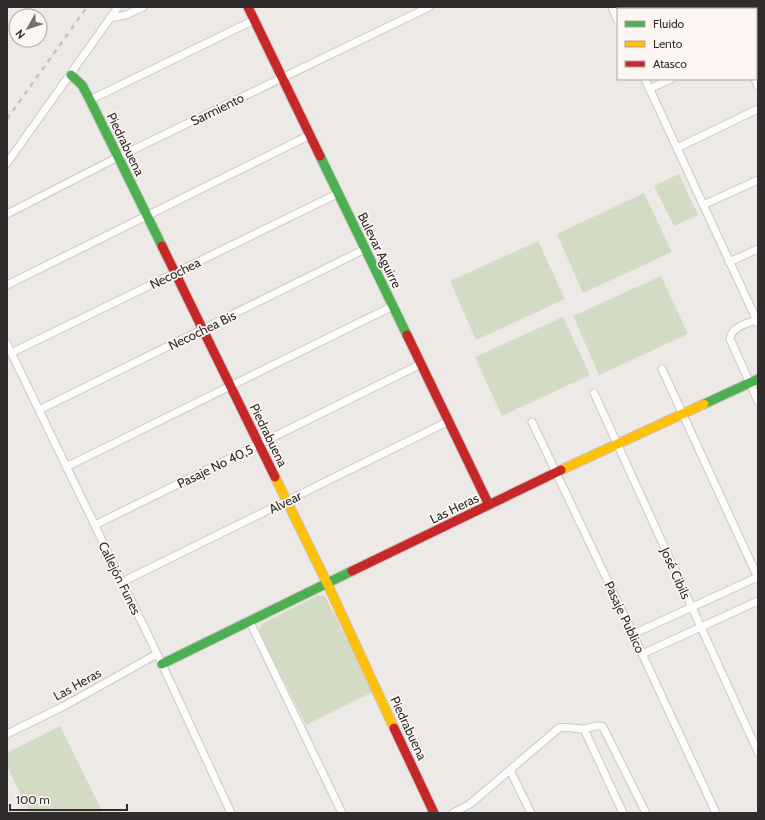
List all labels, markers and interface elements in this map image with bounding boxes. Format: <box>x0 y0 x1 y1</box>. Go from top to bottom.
north arrow <box>8 8 48 48</box>
legend <box>617 8 757 80</box>
text: Fluido <box>653 16 685 31</box>
text: N <box>12 27 28 42</box>
text: Lento <box>653 36 683 51</box>
text: Atasco <box>653 56 687 71</box>
street label: Sarmiento <box>188 89 246 129</box>
street label: Piedrabuena <box>104 110 149 179</box>
street label: Bulevar Aguirre <box>355 209 405 291</box>
street label: Necochea <box>147 254 204 292</box>
street label: Necochea Bis <box>166 307 239 353</box>
street label: Piedrabuena <box>247 401 292 470</box>
street label: Pasaje No 40,5 <box>174 441 256 492</box>
street label: Alvear <box>266 487 305 517</box>
street label: Las Heras <box>427 489 482 527</box>
street label: Callejón Funes <box>94 539 145 618</box>
street label: José Cibils <box>657 544 695 602</box>
street label: Pasaje Publico <box>600 578 649 656</box>
street label: Las Heras <box>50 664 104 704</box>
street label: Piedrabuena <box>387 694 431 763</box>
scale bar <box>10 786 127 812</box>
text: 100 m <box>16 792 50 807</box>

